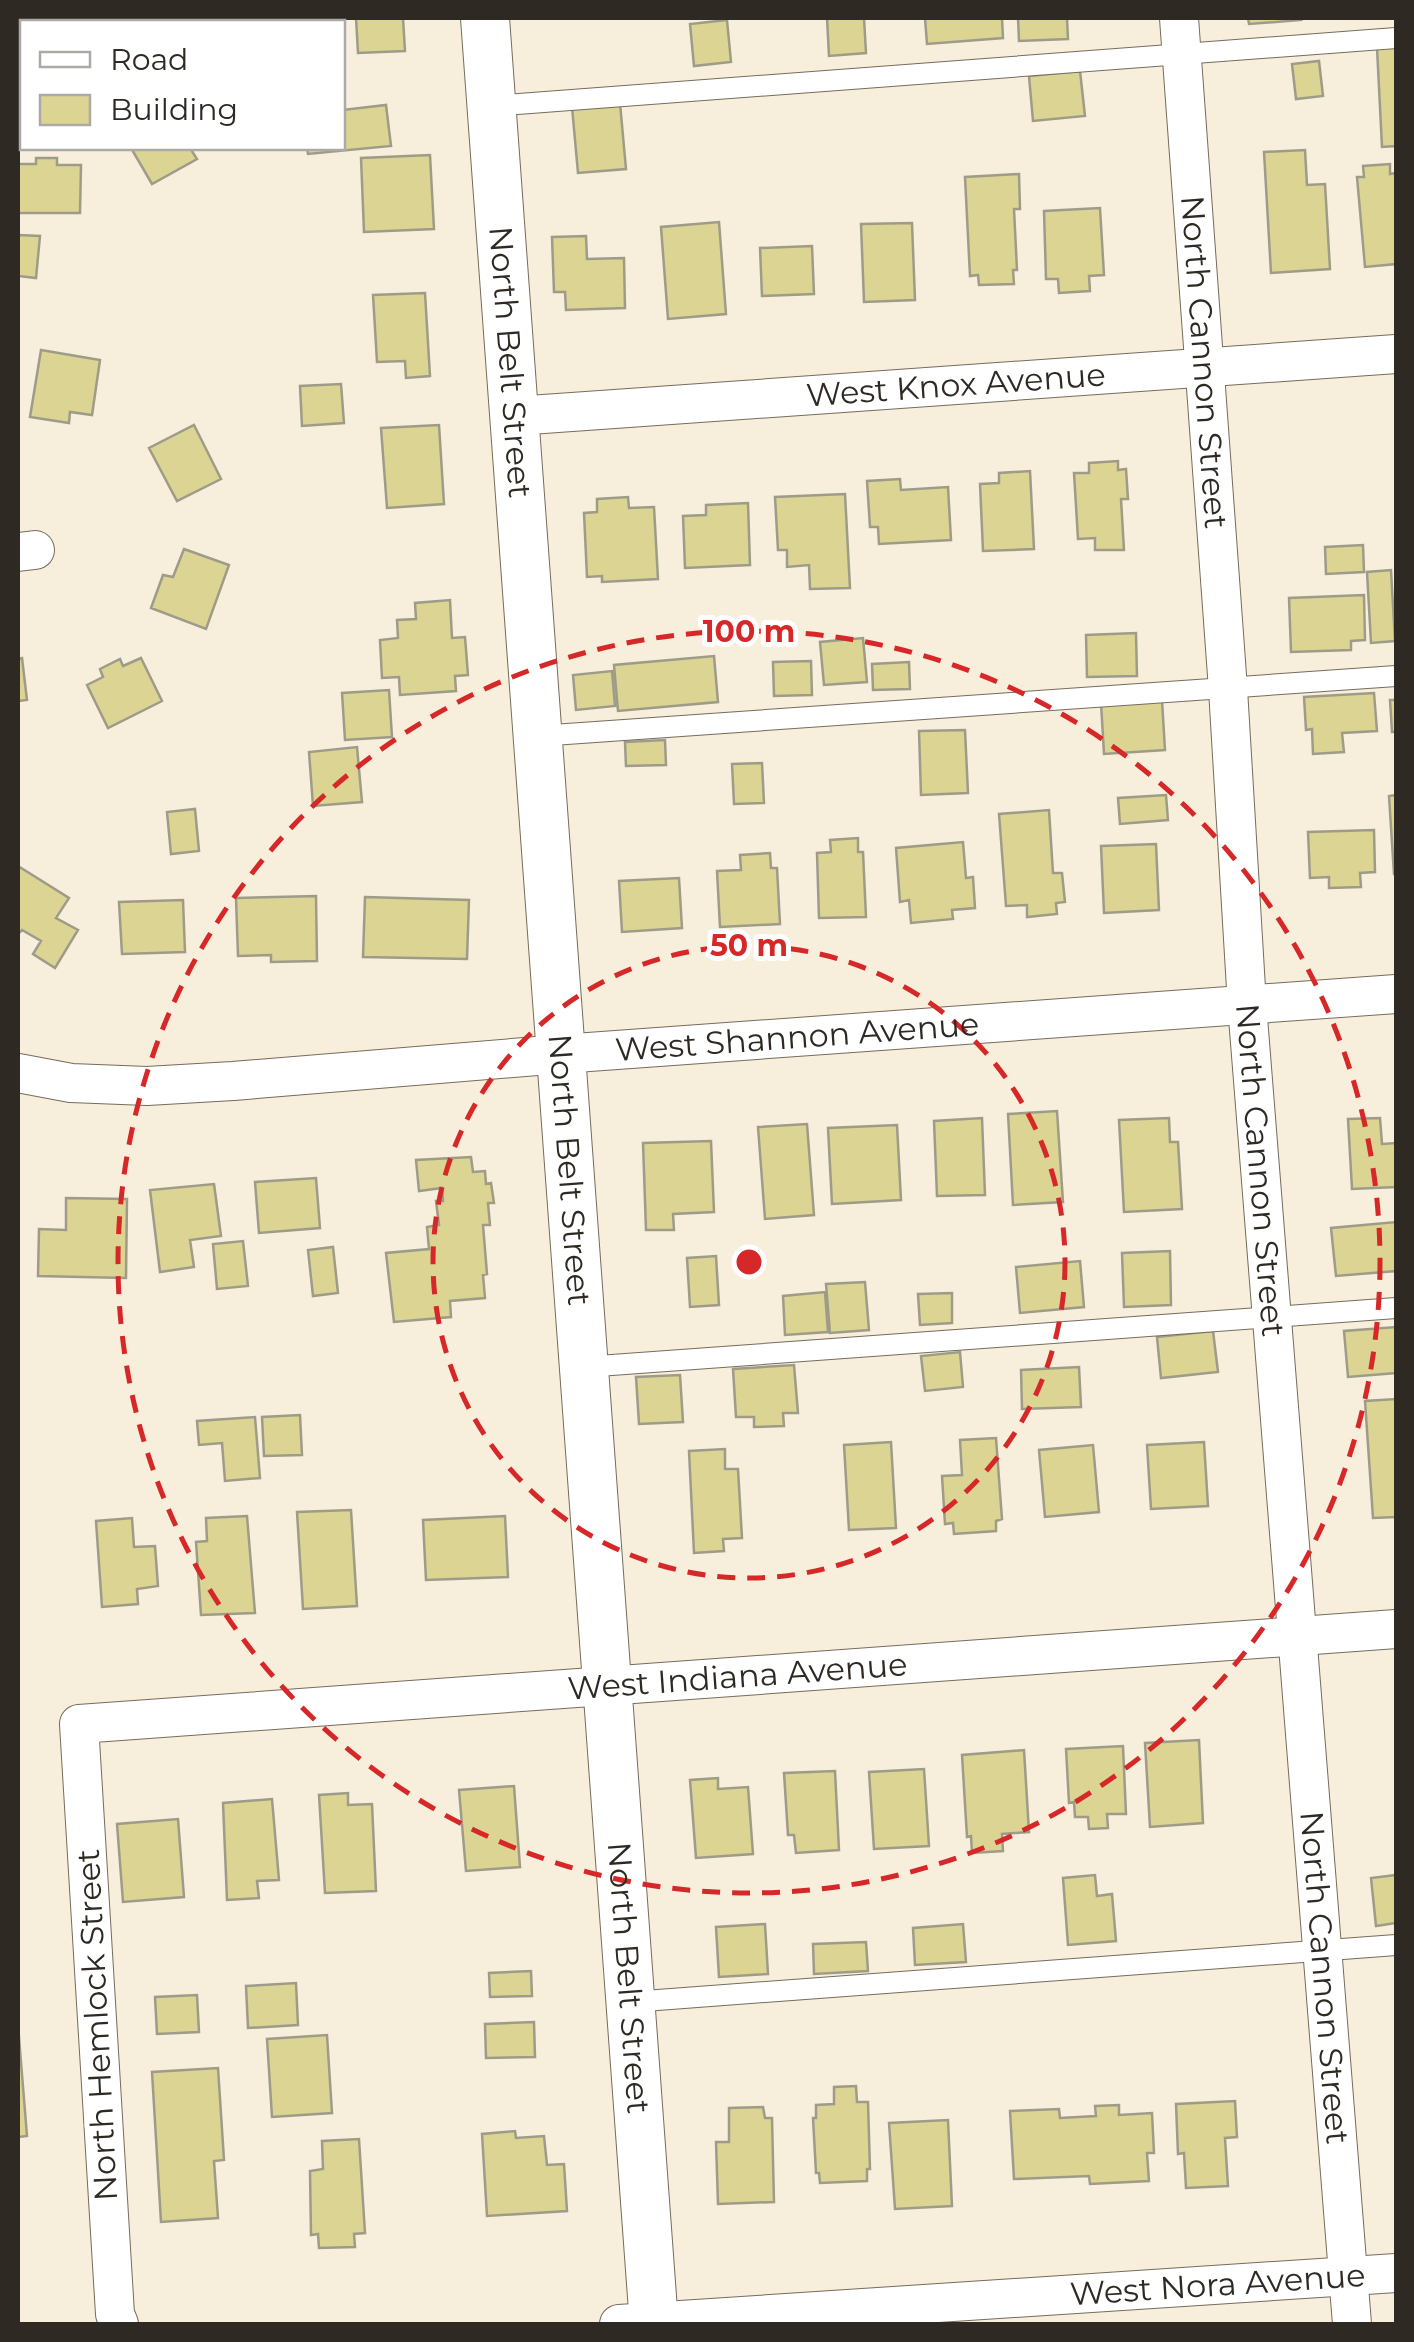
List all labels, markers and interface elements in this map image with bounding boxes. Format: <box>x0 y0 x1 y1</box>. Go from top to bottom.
legend <box>20 20 345 150</box>
text: Road <box>110 41 188 78</box>
text: Building <box>110 91 238 128</box>
street label: North Cannon Street <box>1173 194 1236 530</box>
street label: North Belt Street <box>481 225 540 499</box>
street label: West Knox Avenue <box>805 354 1107 414</box>
text: 100 m <box>703 613 795 650</box>
text: 50 m <box>710 927 788 964</box>
street label: North Cannon Street <box>1228 1002 1293 1338</box>
street label: West Shannon Avenue <box>614 1004 980 1069</box>
street label: North Belt Street <box>541 1033 599 1307</box>
centre of rings <box>731 1244 767 1280</box>
street label: West Indiana Avenue <box>566 1644 909 1708</box>
street label: North Cannon Street <box>1292 1810 1358 2146</box>
street label: North Belt Street <box>600 1840 659 2115</box>
street label: North Hemlock Street <box>68 1848 125 2202</box>
street label: West Nora Avenue <box>1069 2255 1367 2313</box>

